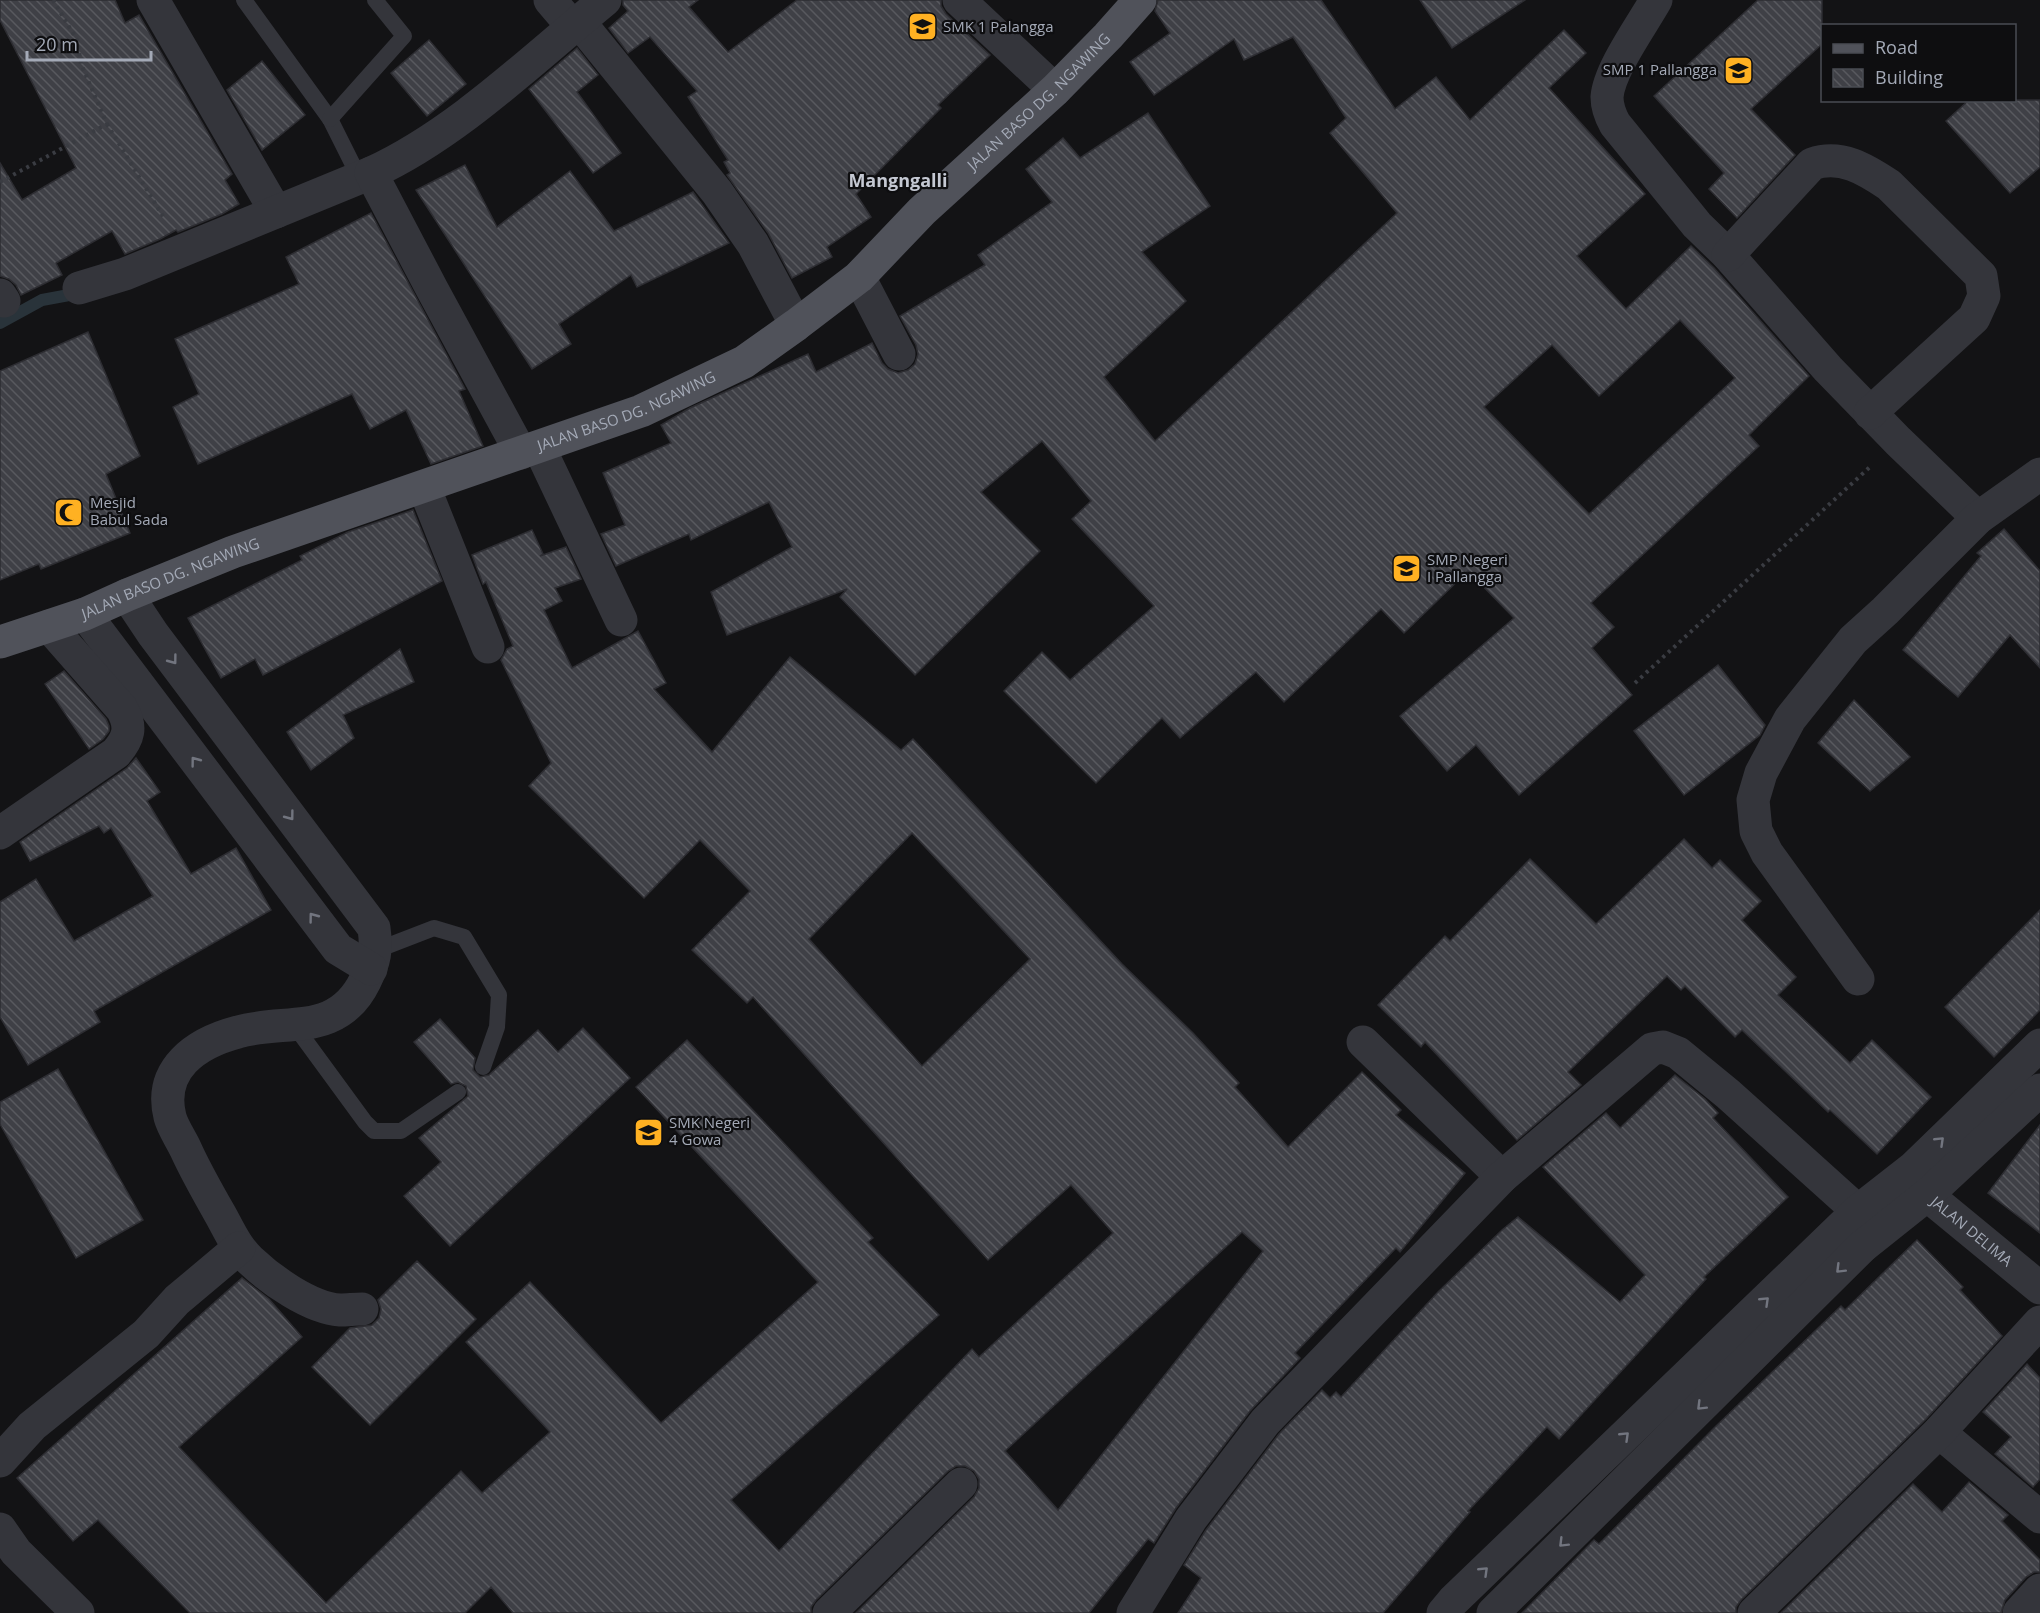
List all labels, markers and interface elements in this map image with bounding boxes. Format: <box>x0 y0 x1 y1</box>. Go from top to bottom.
school or university icon: SMK 1 Palangga <box>906 11 938 43</box>
place label: SMK 1 Palangga <box>943 16 1054 36</box>
scale bar <box>27 24 152 62</box>
legend <box>1821 24 2016 102</box>
street label: JALAN BASO DG. NGAWING <box>961 28 1114 175</box>
text: 20 m <box>36 32 78 56</box>
text: Road <box>1875 35 1918 59</box>
school or university icon: SMP 1 Pallangga <box>1722 54 1754 86</box>
place label: SMP 1 Pallangga <box>1603 59 1717 79</box>
text: Building <box>1875 65 1943 89</box>
district label: Mangngalli <box>848 168 948 192</box>
street label: JALAN BASO DG. NGAWING <box>532 366 719 456</box>
place label: Mesjid Babul Sada <box>90 492 168 529</box>
mosque icon: Mesjid Babul Sada <box>53 496 85 528</box>
street label: JALAN BASO DG. NGAWING <box>77 533 262 624</box>
place label: SMP Negeri I Pallangga <box>1427 549 1508 586</box>
school or university icon: SMP Negeri I Pallangga <box>1390 553 1422 585</box>
one-way arrow <box>165 654 176 665</box>
one-way arrow <box>192 757 203 768</box>
one-way arrow <box>283 810 294 821</box>
one-way arrow <box>310 912 321 923</box>
place label: SMK Negeri 4 Gowa <box>669 1112 750 1149</box>
school or university icon: SMK Negeri 4 Gowa <box>632 1116 664 1148</box>
one-way arrow <box>1933 1138 1944 1149</box>
street label: JALAN DELIMA <box>1925 1190 2017 1271</box>
one-way arrow <box>1836 1261 1847 1272</box>
one-way arrow <box>1759 1297 1769 1308</box>
one-way arrow <box>1698 1399 1708 1410</box>
one-way arrow <box>1618 1432 1628 1443</box>
one-way arrow <box>1559 1536 1570 1547</box>
one-way arrow <box>1477 1568 1488 1579</box>

